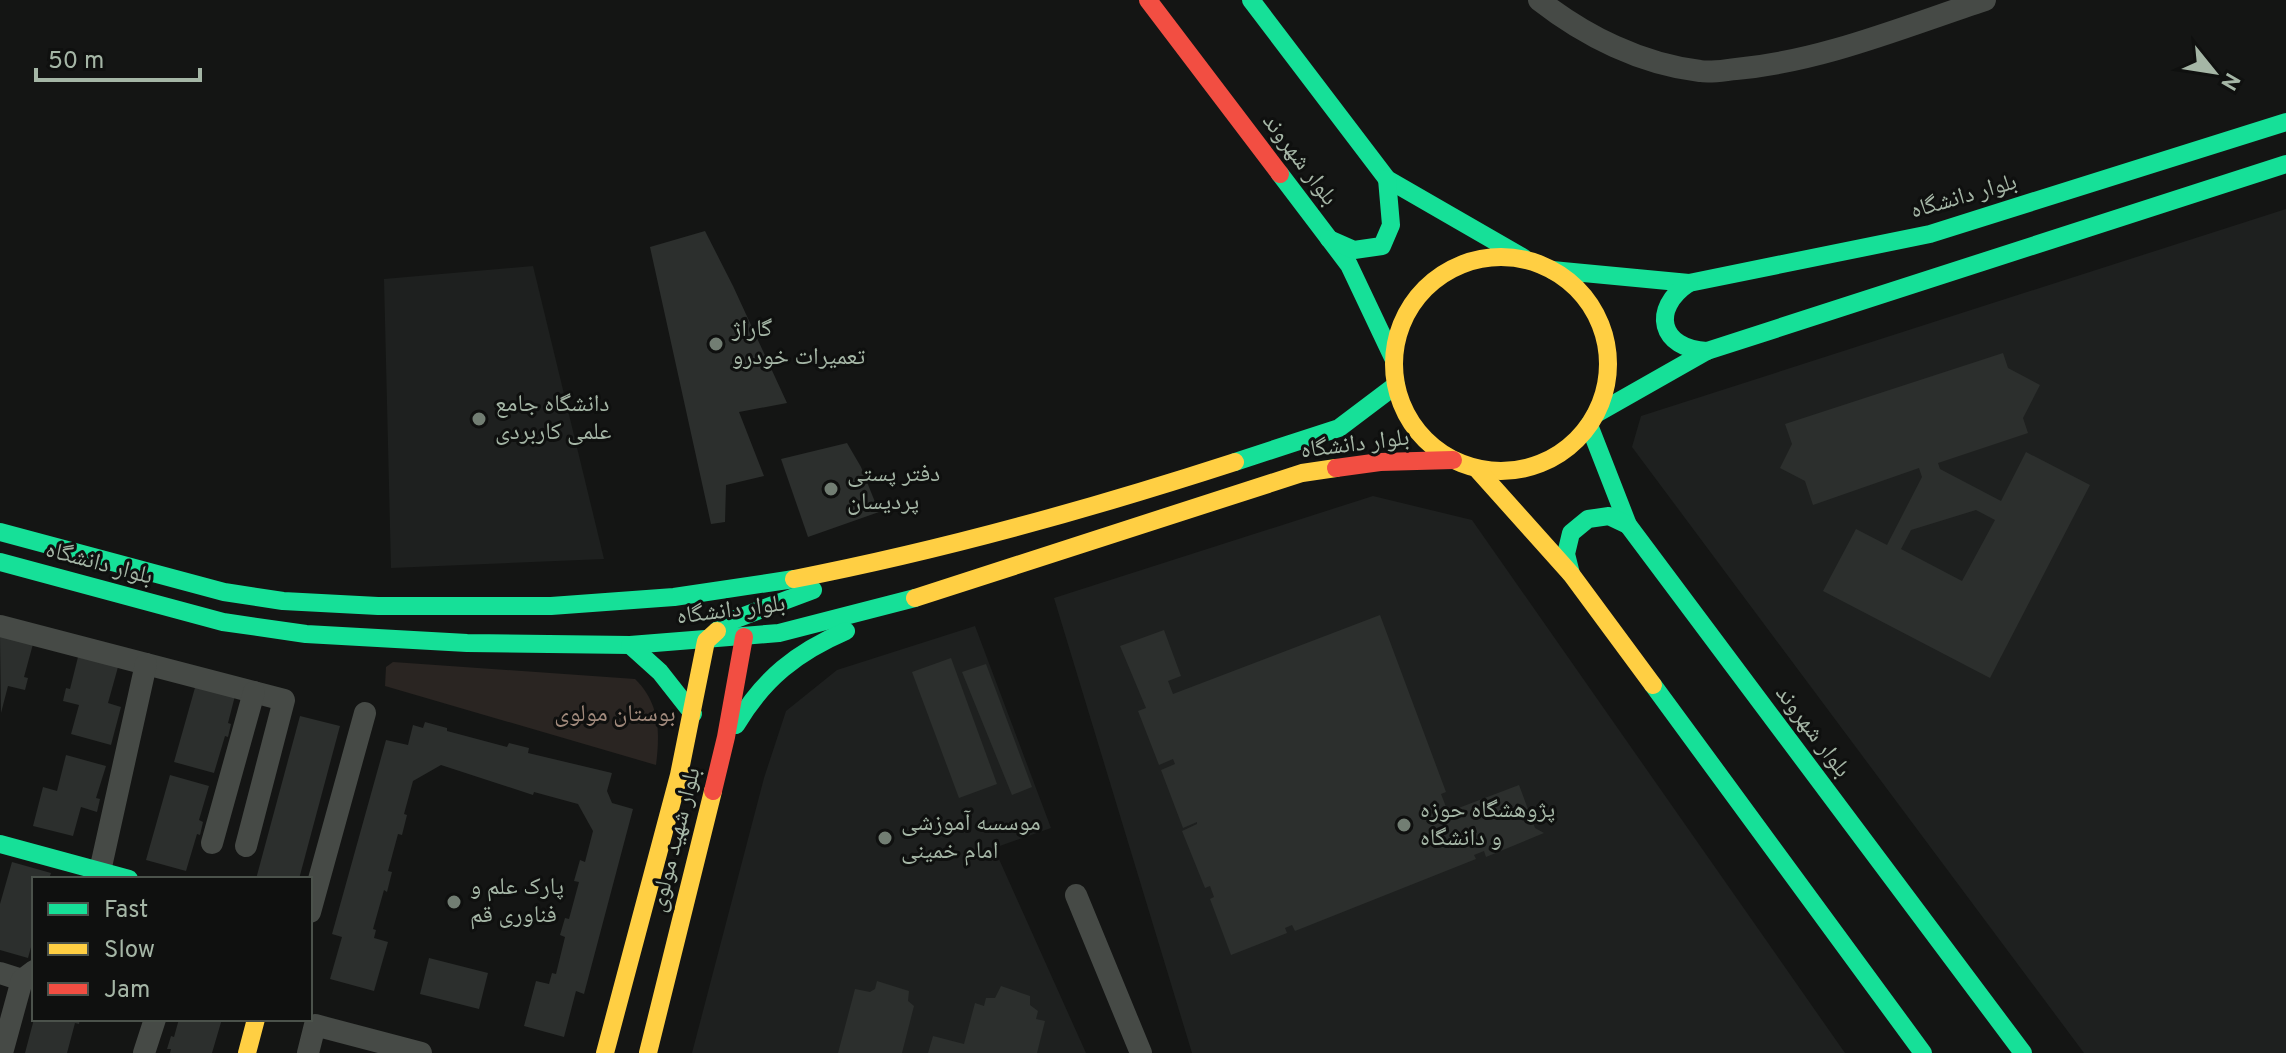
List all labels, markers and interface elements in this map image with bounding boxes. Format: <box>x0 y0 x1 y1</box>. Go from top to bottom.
scale bar <box>36 32 200 82</box>
north arrow <box>2174 32 2254 112</box>
text: 50 m <box>48 47 104 77</box>
text: N <box>2214 67 2245 94</box>
street label: بلوار شهروند <box>1254 108 1344 212</box>
street label: بلوار دانشگاه <box>1907 168 2021 226</box>
place label: گاراژ تعمیرات خودرو <box>731 315 865 373</box>
marker: گاراژ تعمیرات خودرو <box>707 335 725 353</box>
place label: دانشگاه جامع علمی کاربردی <box>495 390 611 448</box>
marker: دانشگاه جامع علمی کاربردی <box>470 410 488 428</box>
street label: بلوار دانشگاه <box>1299 423 1411 467</box>
place label: دفتر پستی پردیسان <box>847 460 940 518</box>
marker: دفتر پستی پردیسان <box>822 480 840 498</box>
street label: بلوار دانشگاه <box>42 535 156 593</box>
street label: بلوار دانشگاه <box>675 589 787 633</box>
street label: بلوار شهروند <box>1767 680 1857 784</box>
park label: بوستان مولوی <box>554 700 676 730</box>
street label: بلوار شهید مولوی <box>644 764 708 916</box>
place label: پژوهشگاه حوزه و دانشگاه <box>1420 796 1555 854</box>
place label: موسسه آموزشی امام خمینی <box>901 809 1041 867</box>
marker: پژوهشگاه حوزه و دانشگاه <box>1395 816 1413 834</box>
marker: موسسه آموزشی امام خمینی <box>876 829 894 847</box>
place label: پارک علم و فناوری قم <box>470 873 564 931</box>
legend <box>32 877 312 1021</box>
marker: پارک علم و فناوری قم <box>445 893 463 911</box>
text: Fast <box>104 896 148 926</box>
text: Slow <box>104 936 155 966</box>
text: Jam <box>104 976 150 1006</box>

